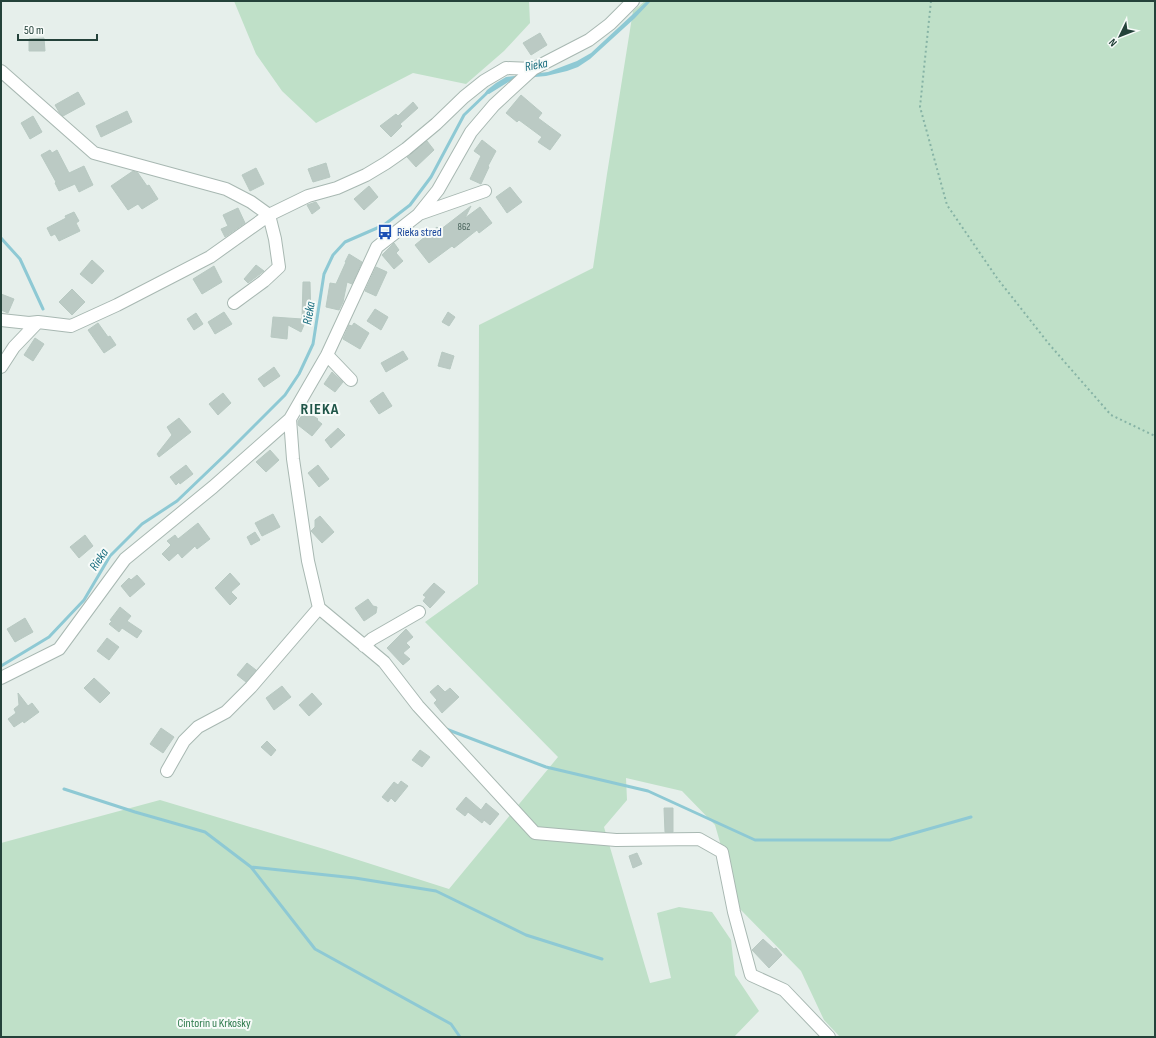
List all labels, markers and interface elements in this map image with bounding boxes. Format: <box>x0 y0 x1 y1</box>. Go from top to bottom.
scale bar <box>18 16 97 42</box>
north arrow <box>1100 16 1140 56</box>
text: 50 m <box>24 23 44 38</box>
text: N <box>1106 36 1120 49</box>
water label: Rieka <box>523 55 550 75</box>
house number: 862 <box>458 221 470 233</box>
bus stop icon: Rieka stred <box>376 223 394 241</box>
place label: Rieka stred <box>397 225 442 240</box>
water label: Rieka <box>299 300 319 326</box>
district label: RIEKA <box>301 400 339 419</box>
water label: Rieka <box>86 545 112 574</box>
park label: Cintorín u Krkošky <box>177 1016 251 1031</box>

